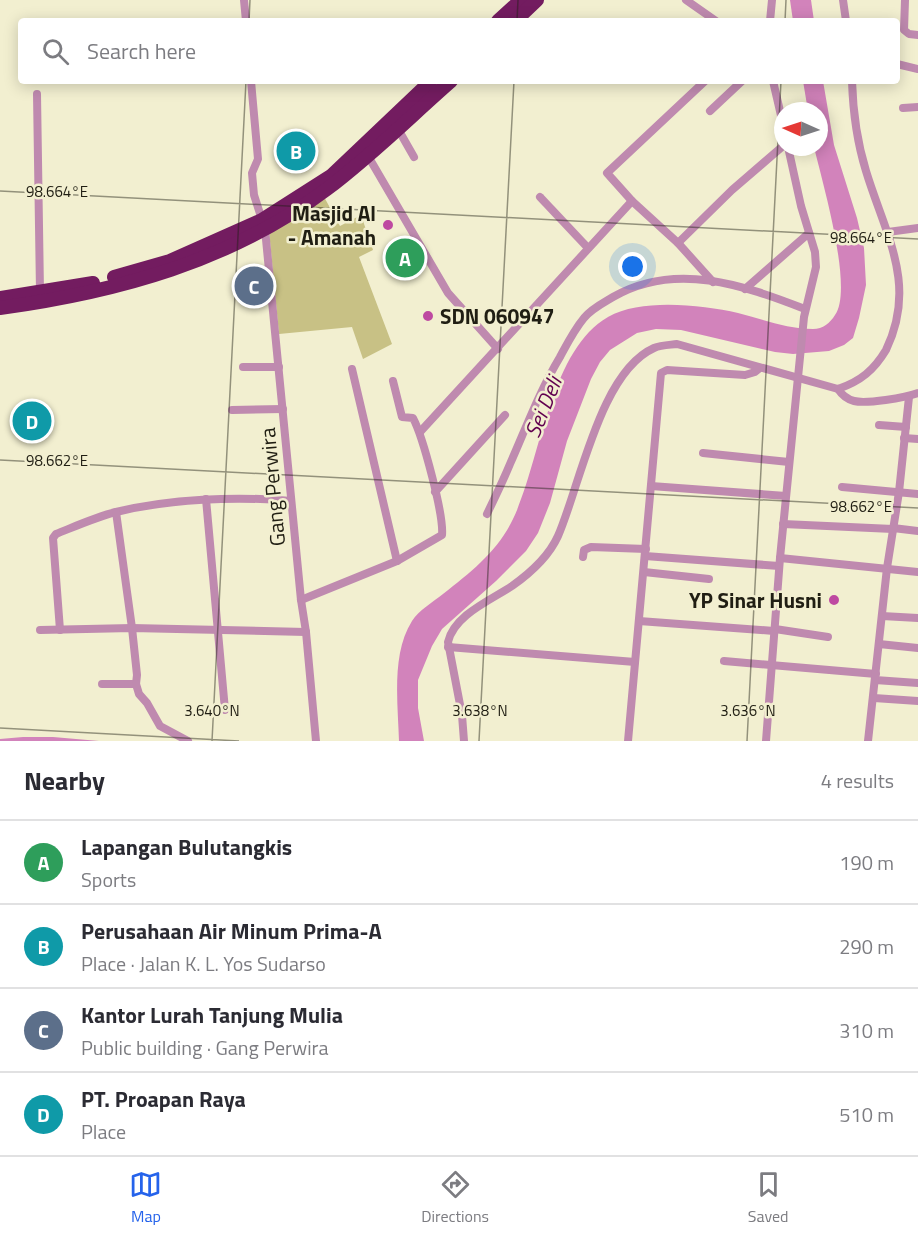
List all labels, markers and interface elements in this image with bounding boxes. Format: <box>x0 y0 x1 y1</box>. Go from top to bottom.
search box <box>18 18 900 84</box>
text: Search here <box>87 34 196 68</box>
icon: search <box>39 35 72 68</box>
north arrow <box>774 102 828 156</box>
pin: B <box>276 128 316 174</box>
text: 98.664°E <box>26 180 88 203</box>
place label: Masjid Al - Amanah <box>288 197 376 253</box>
marker: Masjid Al - Amanah <box>381 218 395 232</box>
text: 98.664°E <box>830 226 892 249</box>
pin: A <box>386 236 424 280</box>
your location <box>618 252 647 281</box>
pin: C <box>234 264 274 308</box>
place label: SDN 060947 <box>440 300 555 332</box>
marker: SDN 060947 <box>421 309 435 323</box>
water label: Sei Deli <box>515 369 572 443</box>
pin: D <box>12 398 51 444</box>
street label: Gang Perwira <box>251 426 293 548</box>
text: 98.662°E <box>26 449 88 472</box>
text: 98.662°E <box>830 495 892 518</box>
place label: YP Sinar Husni <box>689 584 822 616</box>
marker: YP Sinar Husni <box>827 593 841 607</box>
text: 3.640°N <box>184 699 240 722</box>
text: 3.638°N <box>452 699 508 722</box>
text: 3.636°N <box>720 699 776 722</box>
text: Nearby <box>24 761 105 800</box>
text: 4 results <box>821 765 894 796</box>
text: Lapangan Bulutangkis <box>81 830 292 864</box>
text: A <box>37 847 50 878</box>
text: 190 m <box>839 847 894 878</box>
text: Sports <box>81 864 136 895</box>
text: Perusahaan Air Minum Prima-A <box>81 914 382 948</box>
text: B <box>37 931 50 962</box>
text: 290 m <box>839 931 894 962</box>
text: Place · Jalan K. L. Yos Sudarso <box>81 948 326 979</box>
text: Kantor Lurah Tanjung Mulia <box>81 998 343 1032</box>
text: C <box>38 1015 49 1046</box>
text: 310 m <box>839 1015 894 1046</box>
text: Public building · Gang Perwira <box>81 1032 329 1063</box>
text: PT. Proapan Raya <box>81 1082 246 1116</box>
text: D <box>37 1099 50 1130</box>
text: 510 m <box>839 1099 894 1130</box>
text: Place <box>81 1116 126 1147</box>
tab: Map <box>129 1168 162 1228</box>
tab: Directions <box>421 1168 489 1228</box>
tab: Saved <box>748 1168 789 1228</box>

